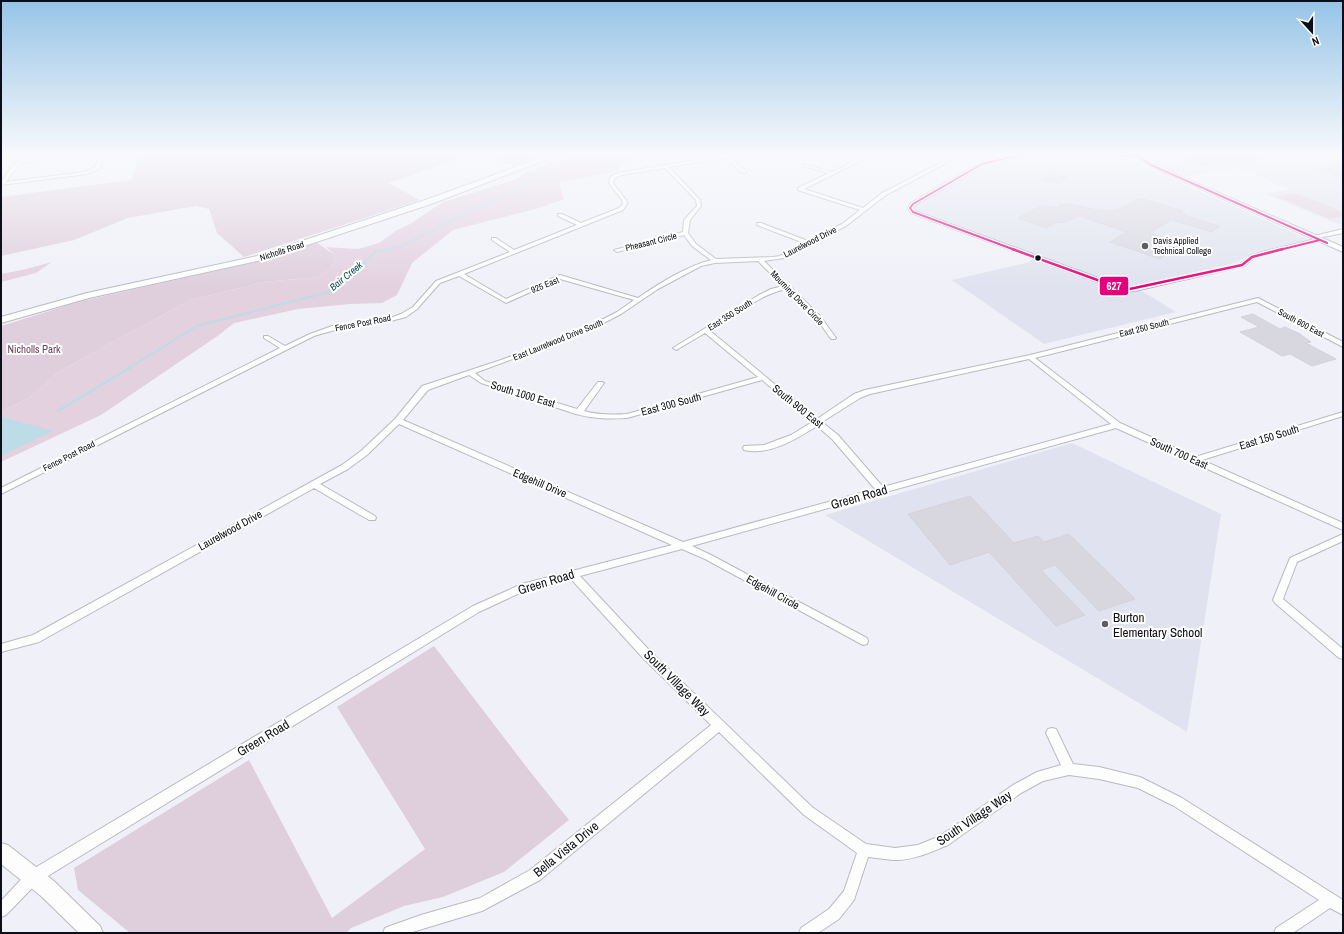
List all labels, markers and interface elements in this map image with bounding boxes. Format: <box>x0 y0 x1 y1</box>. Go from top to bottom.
north arrow <box>1292 12 1332 52</box>
text: N <box>1310 34 1321 49</box>
street label: Laurelwood Drive <box>782 224 838 260</box>
street label: Pheasant Circle <box>624 230 678 254</box>
place label: Davis Applied Technical College <box>1153 235 1211 257</box>
street label: Nicholls Road <box>258 238 306 264</box>
marker: Davis Applied Technical College <box>1140 241 1150 251</box>
unlabelled marker <box>1033 253 1043 263</box>
water label: Bair Creek <box>327 258 366 294</box>
street label: Mourning Dove Circle <box>768 268 826 328</box>
street label: 925 East <box>529 274 561 296</box>
line badge: 627 <box>1099 276 1129 296</box>
text: 627 <box>1106 279 1122 293</box>
street label: East 350 South <box>705 297 755 333</box>
street label: South 600 East <box>1276 306 1326 340</box>
street label: Fence Post Road <box>334 312 392 334</box>
street label: East Laurelwood Drive South <box>511 316 605 364</box>
street label: East 250 South <box>1118 316 1170 340</box>
park label: Nicholls Park <box>7 342 61 356</box>
street label: South 1000 East <box>489 378 557 411</box>
street label: South 900 East <box>770 381 827 431</box>
street label: East 300 South <box>639 389 703 419</box>
street label: East 150 South <box>1237 421 1301 453</box>
street label: South 700 East <box>1148 434 1210 472</box>
street label: Fence Post Road <box>41 438 97 474</box>
street label: Edgehill Drive <box>511 465 569 501</box>
street label: Green Road <box>829 481 889 513</box>
street label: Laurelwood Drive <box>196 507 264 553</box>
street label: Green Road <box>516 565 576 599</box>
street label: Edgehill Circle <box>744 572 802 612</box>
place label: Burton Elementary School <box>1113 609 1202 641</box>
marker: Burton Elementary School <box>1100 619 1110 629</box>
street label: South Village Way <box>640 646 714 720</box>
street label: Green Road <box>234 716 292 760</box>
street label: South Village Way <box>933 786 1015 849</box>
street label: Bella Vista Drive <box>530 817 602 881</box>

